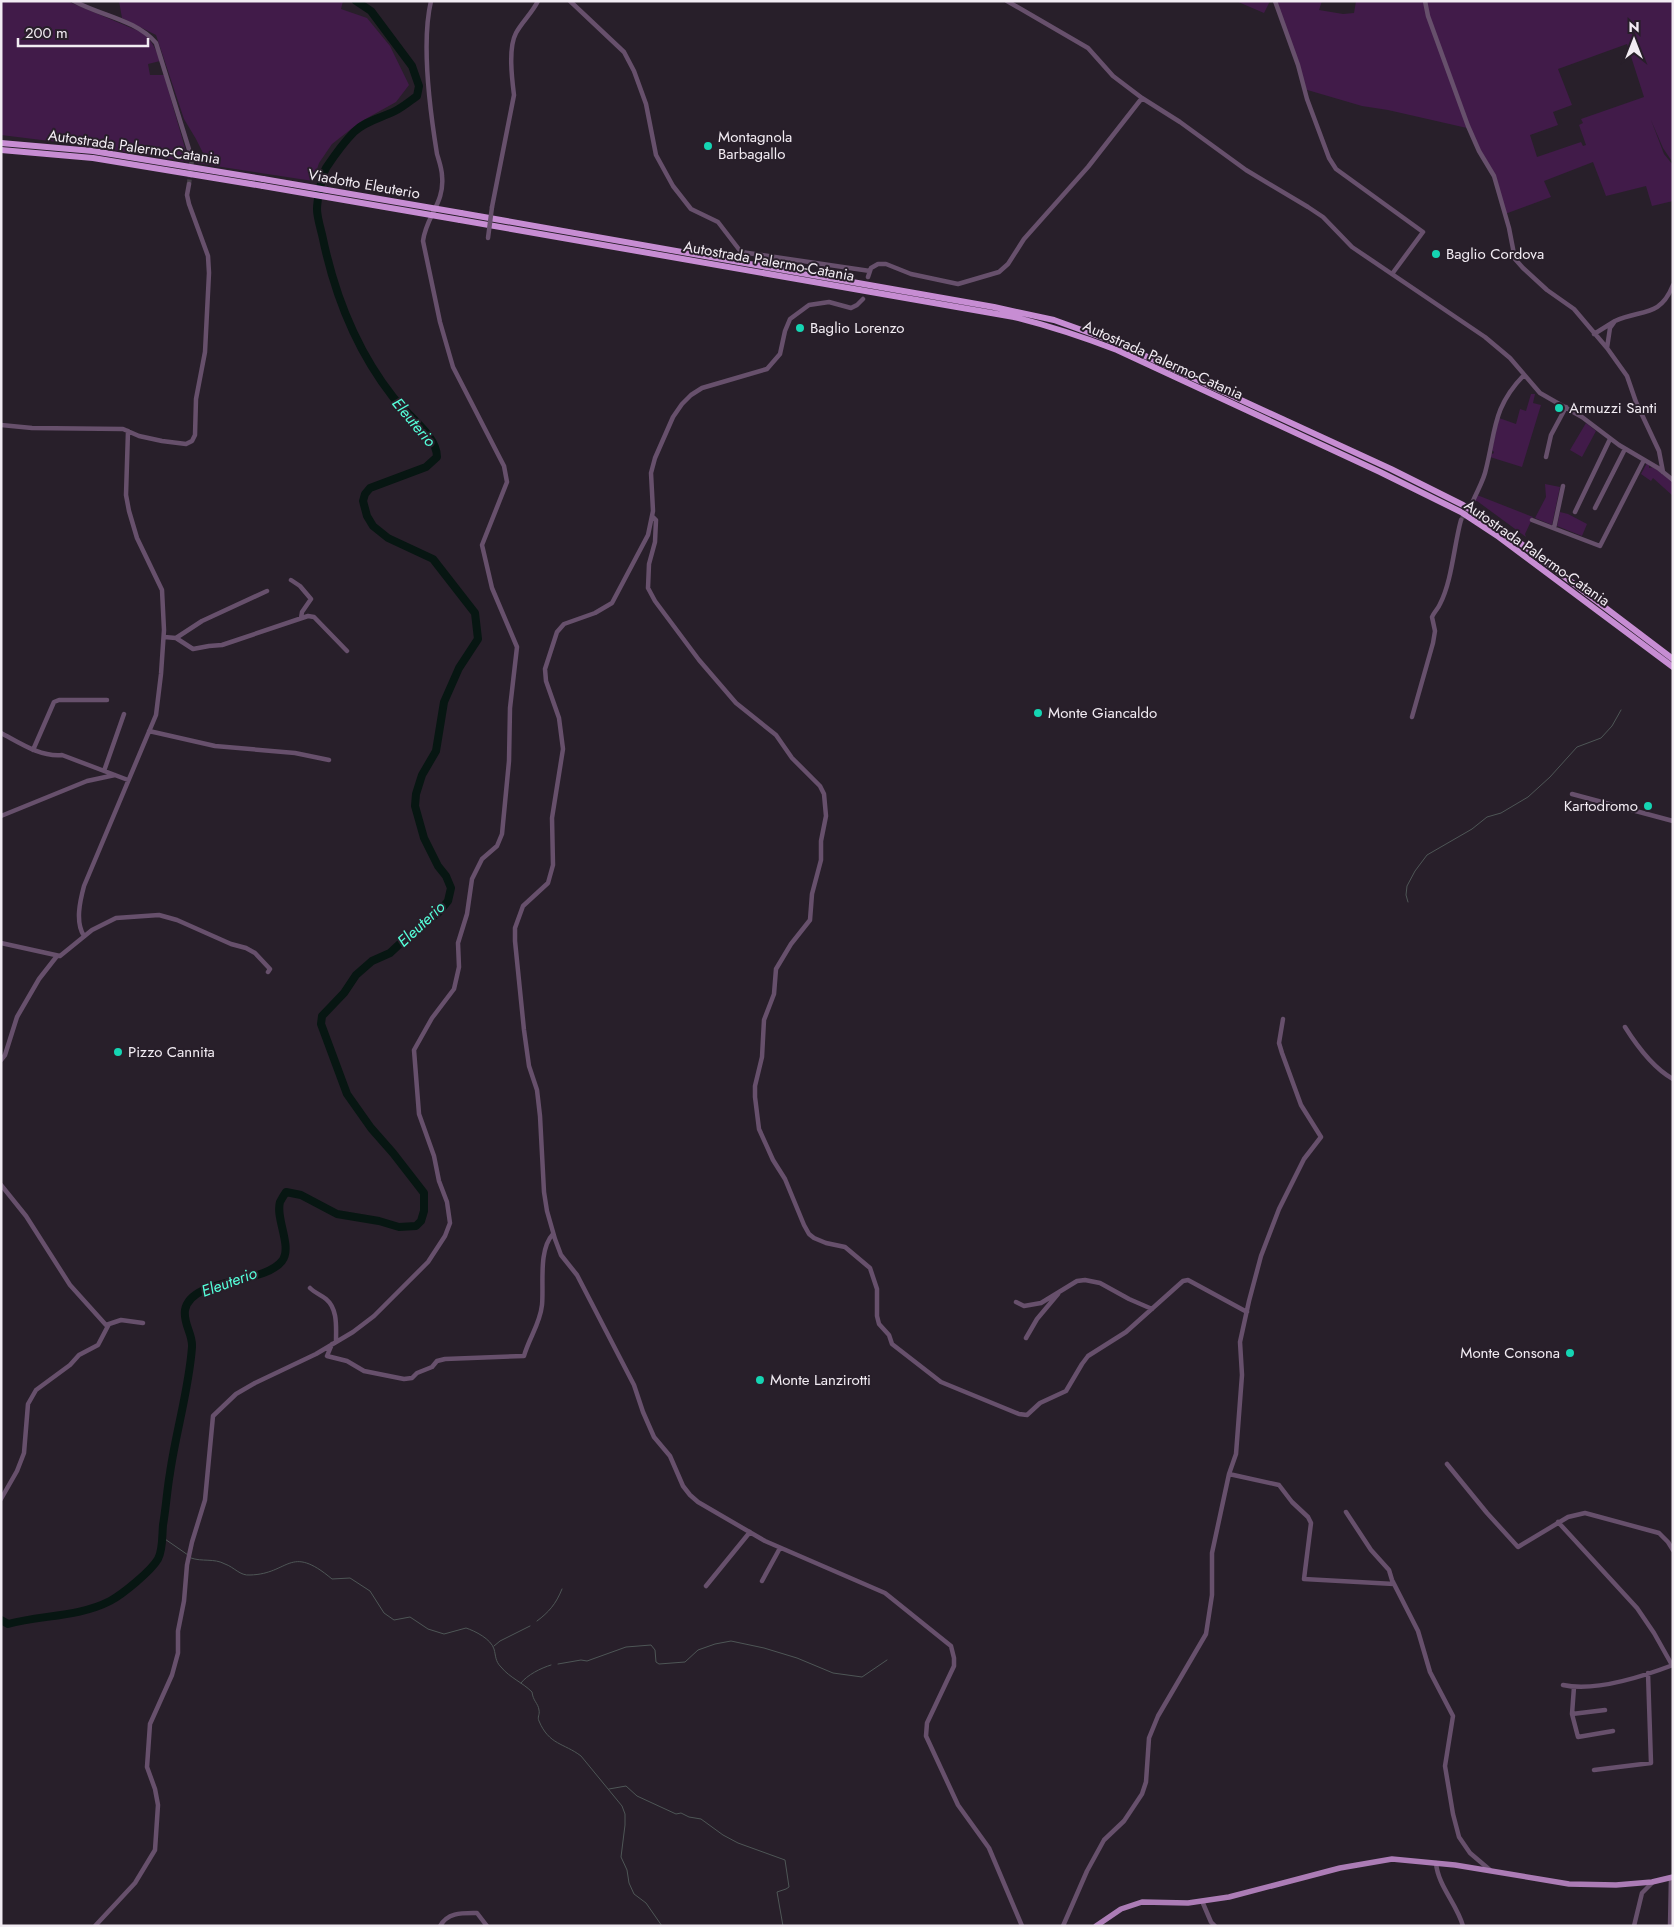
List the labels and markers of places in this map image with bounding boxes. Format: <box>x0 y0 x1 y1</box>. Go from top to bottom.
place label: Montagnola Barbagallo <box>718 126 792 165</box>
marker: Montagnola Barbagallo <box>702 140 714 152</box>
place label: Baglio Cordova <box>1446 243 1544 265</box>
marker: Baglio Cordova <box>1430 248 1442 260</box>
place label: Baglio Lorenzo <box>810 317 905 339</box>
marker: Baglio Lorenzo <box>794 322 806 334</box>
place label: Armuzzi Santi <box>1569 397 1657 419</box>
marker: Armuzzi Santi <box>1553 402 1565 414</box>
place label: Monte Giancaldo <box>1048 702 1157 724</box>
marker: Monte Giancaldo <box>1032 707 1044 719</box>
place label: Kartodromo <box>1564 795 1638 817</box>
marker: Kartodromo <box>1642 800 1654 812</box>
place label: Pizzo Cannita <box>128 1041 215 1063</box>
marker: Pizzo Cannita <box>112 1046 124 1058</box>
place label: Monte Consona <box>1460 1342 1560 1364</box>
marker: Monte Consona <box>1564 1347 1576 1359</box>
place label: Monte Lanzirotti <box>770 1369 871 1391</box>
marker: Monte Lanzirotti <box>754 1374 766 1386</box>

